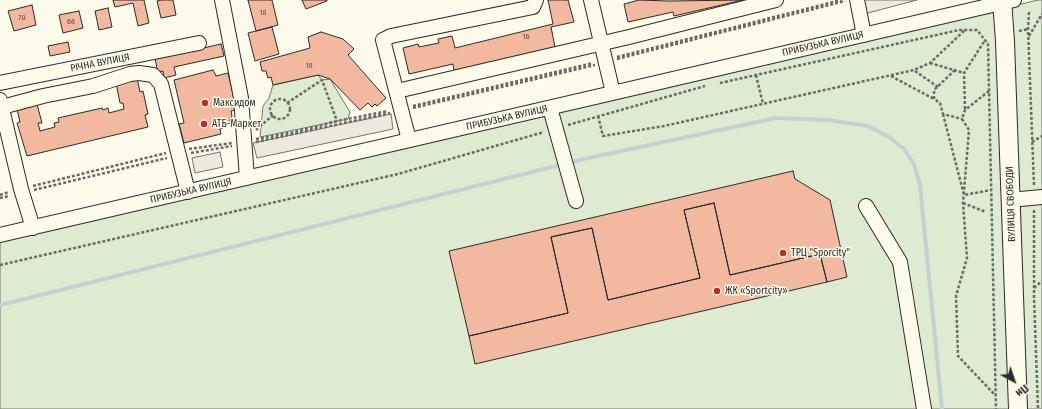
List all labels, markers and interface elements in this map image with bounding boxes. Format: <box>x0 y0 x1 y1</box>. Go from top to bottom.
house number: 18 <box>259 8 267 18</box>
house number: 70 <box>18 13 26 23</box>
house number: 68 <box>67 17 75 27</box>
street label: ПРИБУЗЬКА ВУЛИЦЯ <box>781 29 865 59</box>
house number: 16 <box>522 32 530 42</box>
street label: РІЧНА ВУЛИЦЯ <box>69 51 131 75</box>
house number: 18 <box>305 61 313 71</box>
place label: Максидом <box>213 97 256 109</box>
marker: Максидом <box>200 98 210 108</box>
street label: ПРИБУЗЬКА ВУЛИЦЯ <box>465 103 549 133</box>
place label: АТБ-Маркет <box>212 118 261 130</box>
marker: АТБ-Маркет <box>199 119 209 129</box>
street label: ВУЛИЦЯ СВОБОДИ <box>1004 166 1018 242</box>
street label: ПРИБУЗЬКА ВУЛИЦЯ <box>149 176 233 206</box>
place label: ТРЦ "Sporcity" <box>791 247 850 259</box>
marker: ТРЦ "Sporcity" <box>778 248 788 258</box>
place label: ЖК «Sportcity» <box>725 285 787 297</box>
marker: ЖК «Sportcity» <box>712 286 722 296</box>
north arrow <box>994 361 1034 401</box>
text: Пн <box>1013 382 1031 400</box>

